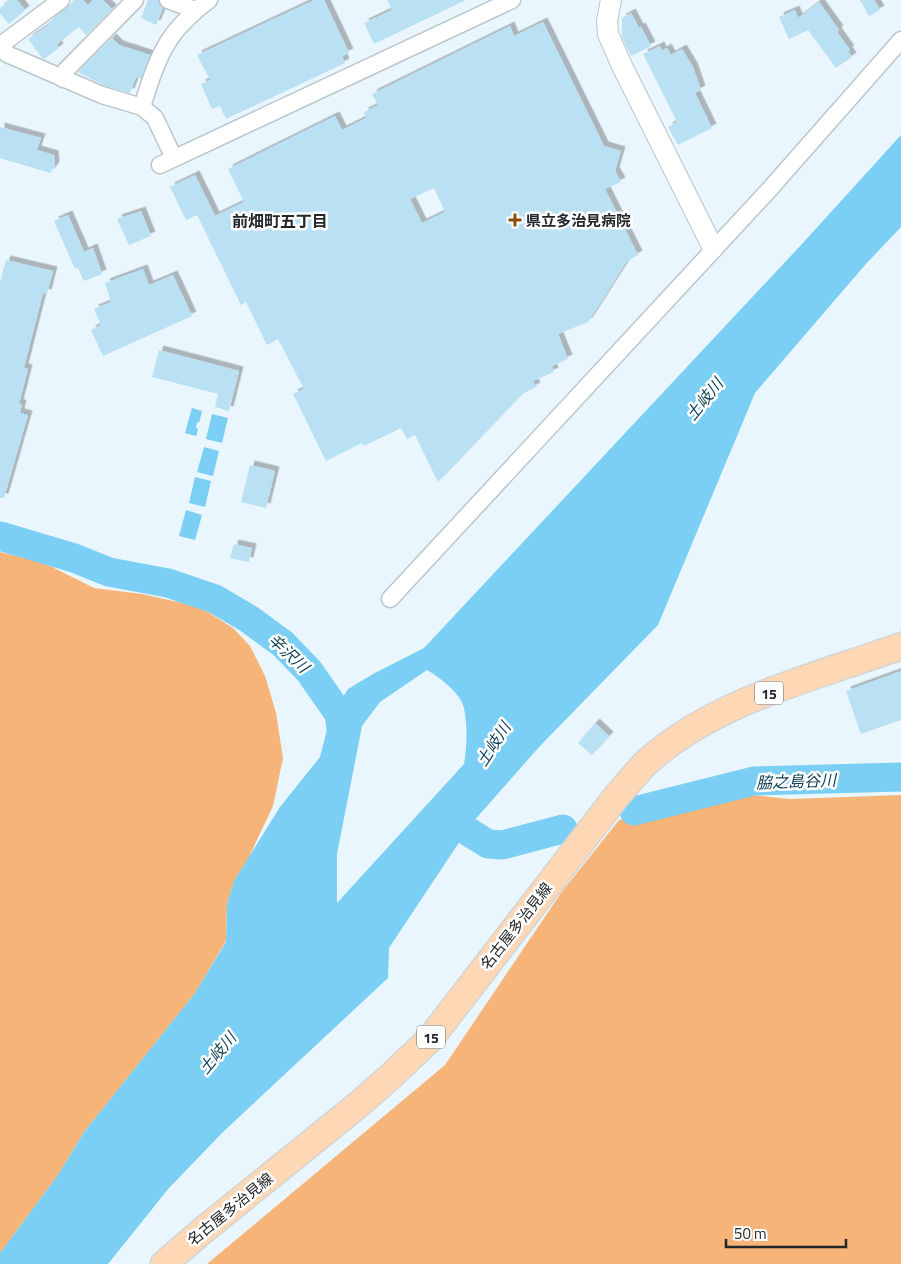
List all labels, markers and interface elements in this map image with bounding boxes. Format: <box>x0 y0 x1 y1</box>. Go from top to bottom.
district label: 前畑町五丁目 <box>232 209 328 233</box>
place label: 県立多治見病院 <box>526 209 631 232</box>
marker: 県立多治見病院 <box>508 213 522 227</box>
water label: 土岐川 <box>680 371 730 425</box>
water label: 辛沢川 <box>263 628 316 680</box>
road number: 15 <box>755 681 783 704</box>
water label: 土岐川 <box>470 716 517 771</box>
water label: 脇之島谷川 <box>756 768 838 794</box>
street label: 名古屋多治見線 <box>475 878 557 974</box>
water label: 土岐川 <box>192 1025 243 1079</box>
road number: 15 <box>417 1026 445 1048</box>
street label: 名古屋多治見線 <box>182 1167 278 1251</box>
scale bar <box>726 1216 846 1248</box>
text: 50 m <box>734 1222 767 1245</box>

